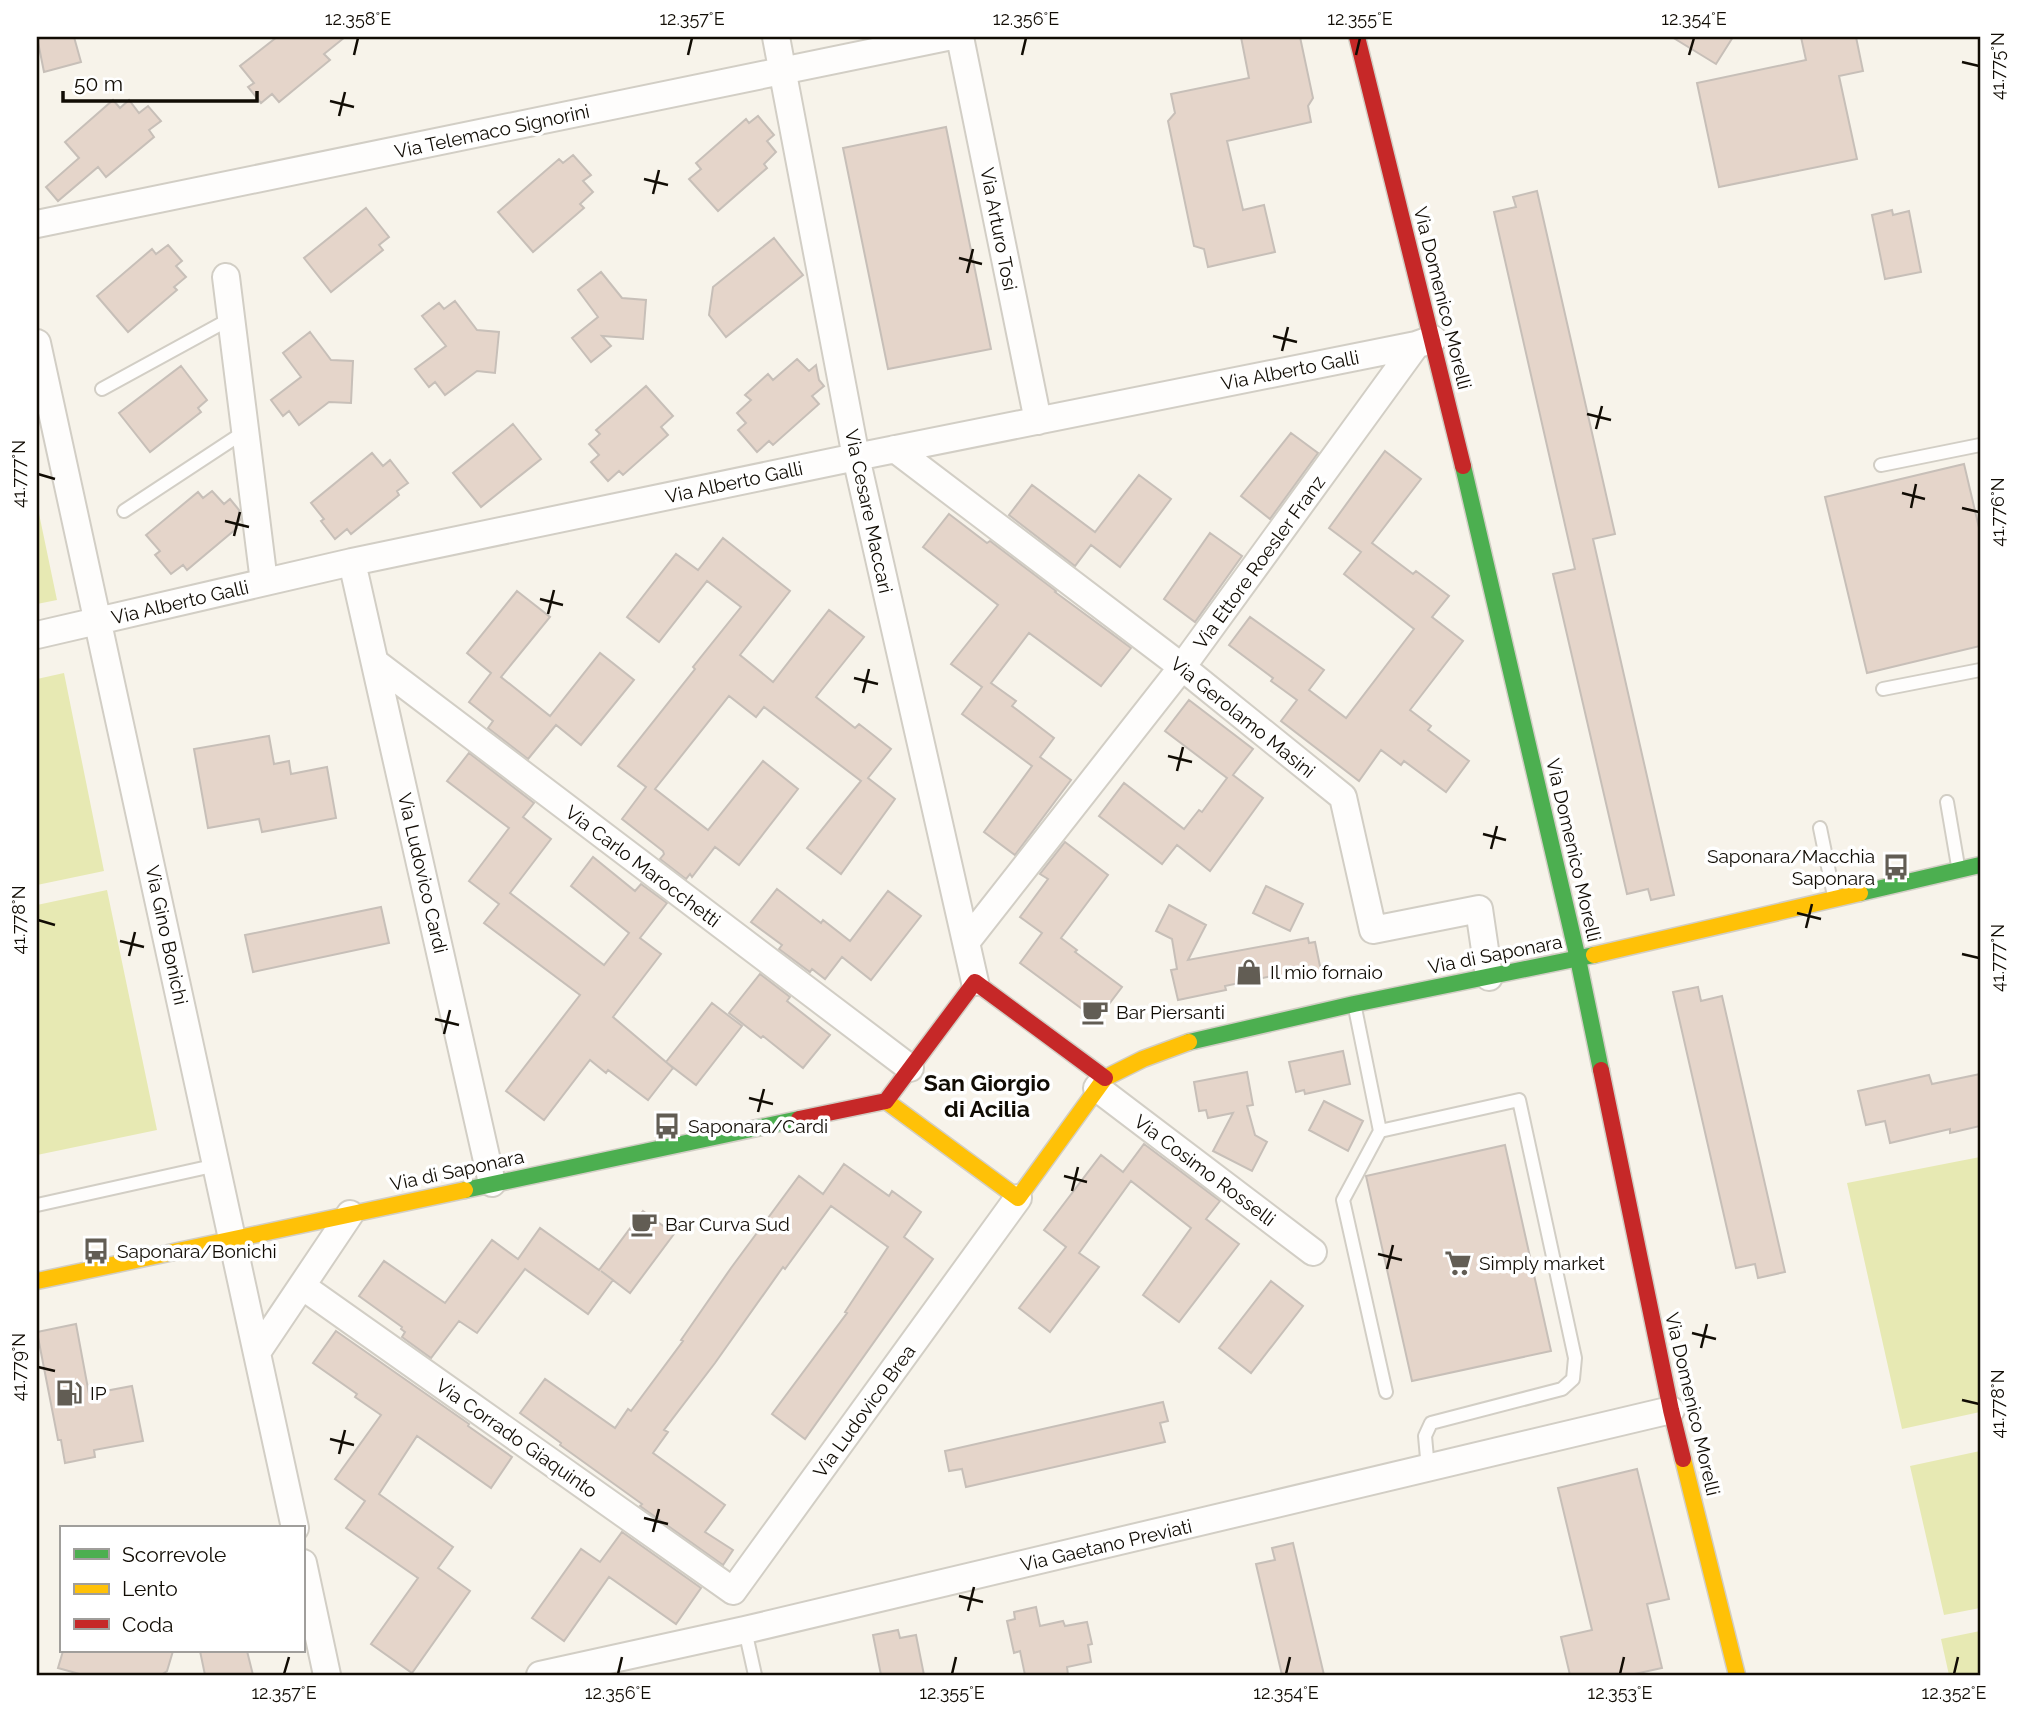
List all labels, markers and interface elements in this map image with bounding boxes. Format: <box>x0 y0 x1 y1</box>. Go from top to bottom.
text: 12.358°E <box>325 8 391 29</box>
text: 12.357°E <box>659 8 725 29</box>
text: 12.356°E <box>993 8 1059 29</box>
text: 12.355°E <box>1327 8 1393 29</box>
text: 12.354°E <box>1661 8 1727 29</box>
text: 41.775°N <box>1987 32 2008 100</box>
scale bar <box>63 60 257 104</box>
text: 50 m <box>74 71 123 96</box>
street label: Via Telemaco Signorini <box>393 100 591 162</box>
street label: Via Arturo Tosi <box>976 166 1022 292</box>
street label: Via Domenico Morelli <box>1410 204 1476 392</box>
street label: Via Alberto Galli <box>1219 346 1361 394</box>
street label: Via Cesare Maccari <box>841 427 897 595</box>
text: 41.777°N <box>8 440 29 508</box>
street label: Via Alberto Galli <box>663 457 805 507</box>
street label: Via Ettore Roesler Franz <box>1189 471 1329 653</box>
text: 41.776°N <box>1987 477 2008 547</box>
street label: Via Alberto Galli <box>109 576 251 628</box>
street label: Via Gerolamo Masini <box>1166 652 1320 782</box>
street label: Via Domenico Morelli <box>1542 756 1606 944</box>
street label: Via Ludovico Cardi <box>394 791 452 955</box>
street label: Via Carlo Marocchetti <box>561 801 725 931</box>
place label: Saponara/Macchia Saponara <box>1707 845 1875 889</box>
bus stop icon: Saponara/Macchia Saponara <box>1881 852 1911 882</box>
street label: Via Gino Bonichi <box>141 863 193 1007</box>
text: 41.778°N <box>8 885 29 955</box>
text: 41.777°N <box>1987 924 2008 992</box>
street label: Via di Saponara <box>1426 930 1564 978</box>
shop icon: Il mio fornaio <box>1234 957 1264 987</box>
place label: Il mio fornaio <box>1270 961 1383 983</box>
cafe icon: Bar Piersanti <box>1080 997 1110 1027</box>
place label: Bar Piersanti <box>1116 1001 1225 1023</box>
district label: San Giorgio di Acilia <box>924 1069 1050 1122</box>
street label: Via Cosimo Rosselli <box>1130 1110 1280 1230</box>
bus stop icon: Saponara/Cardi <box>652 1111 682 1141</box>
place label: Saponara/Cardi <box>688 1115 828 1137</box>
street label: Via di Saponara <box>388 1145 526 1195</box>
cafe icon: Bar Curva Sud <box>629 1209 659 1239</box>
place label: Bar Curva Sud <box>665 1213 790 1235</box>
bus stop icon: Saponara/Bonichi <box>81 1236 111 1266</box>
place label: Saponara/Bonichi <box>117 1240 277 1262</box>
supermarket icon: Simply market <box>1443 1248 1473 1278</box>
place label: Simply market <box>1479 1252 1605 1274</box>
street label: Via Domenico Morelli <box>1661 1310 1725 1498</box>
text: 41.779°N <box>8 1333 29 1401</box>
street label: Via Ludovico Brea <box>808 1340 920 1482</box>
text: 41.778°N <box>1987 1369 2008 1439</box>
street label: Via Corrado Giaquinto <box>432 1374 602 1502</box>
fuel station icon: IP <box>54 1378 84 1408</box>
place label: IP <box>90 1382 107 1404</box>
street label: Via Gaetano Previati <box>1018 1515 1194 1575</box>
legend <box>60 1526 304 1652</box>
text: Scorrevole <box>122 1542 226 1567</box>
text: Lento <box>122 1576 178 1601</box>
text: Coda <box>122 1612 173 1637</box>
text: 12.357°E <box>251 1682 317 1703</box>
text: 12.356°E <box>585 1682 651 1703</box>
text: 12.355°E <box>919 1682 985 1703</box>
text: 12.354°E <box>1253 1682 1319 1703</box>
text: 12.353°E <box>1588 1682 1652 1703</box>
text: 12.352°E <box>1922 1682 1986 1703</box>

